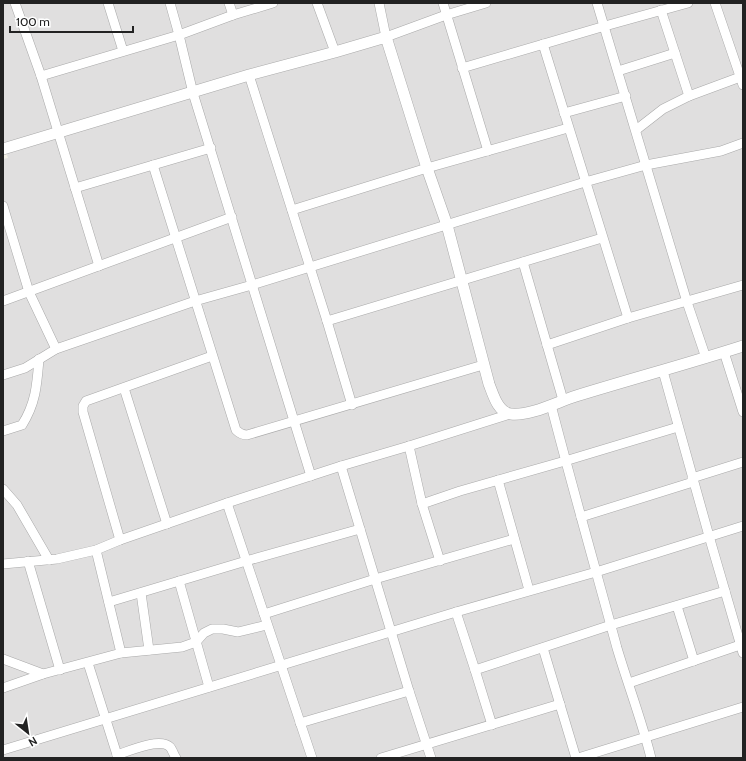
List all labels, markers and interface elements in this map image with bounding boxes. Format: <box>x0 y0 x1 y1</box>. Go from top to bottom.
scale bar <box>10 8 133 34</box>
text: 100 m <box>16 14 50 29</box>
north arrow <box>8 713 48 753</box>
text: N <box>26 734 40 750</box>

